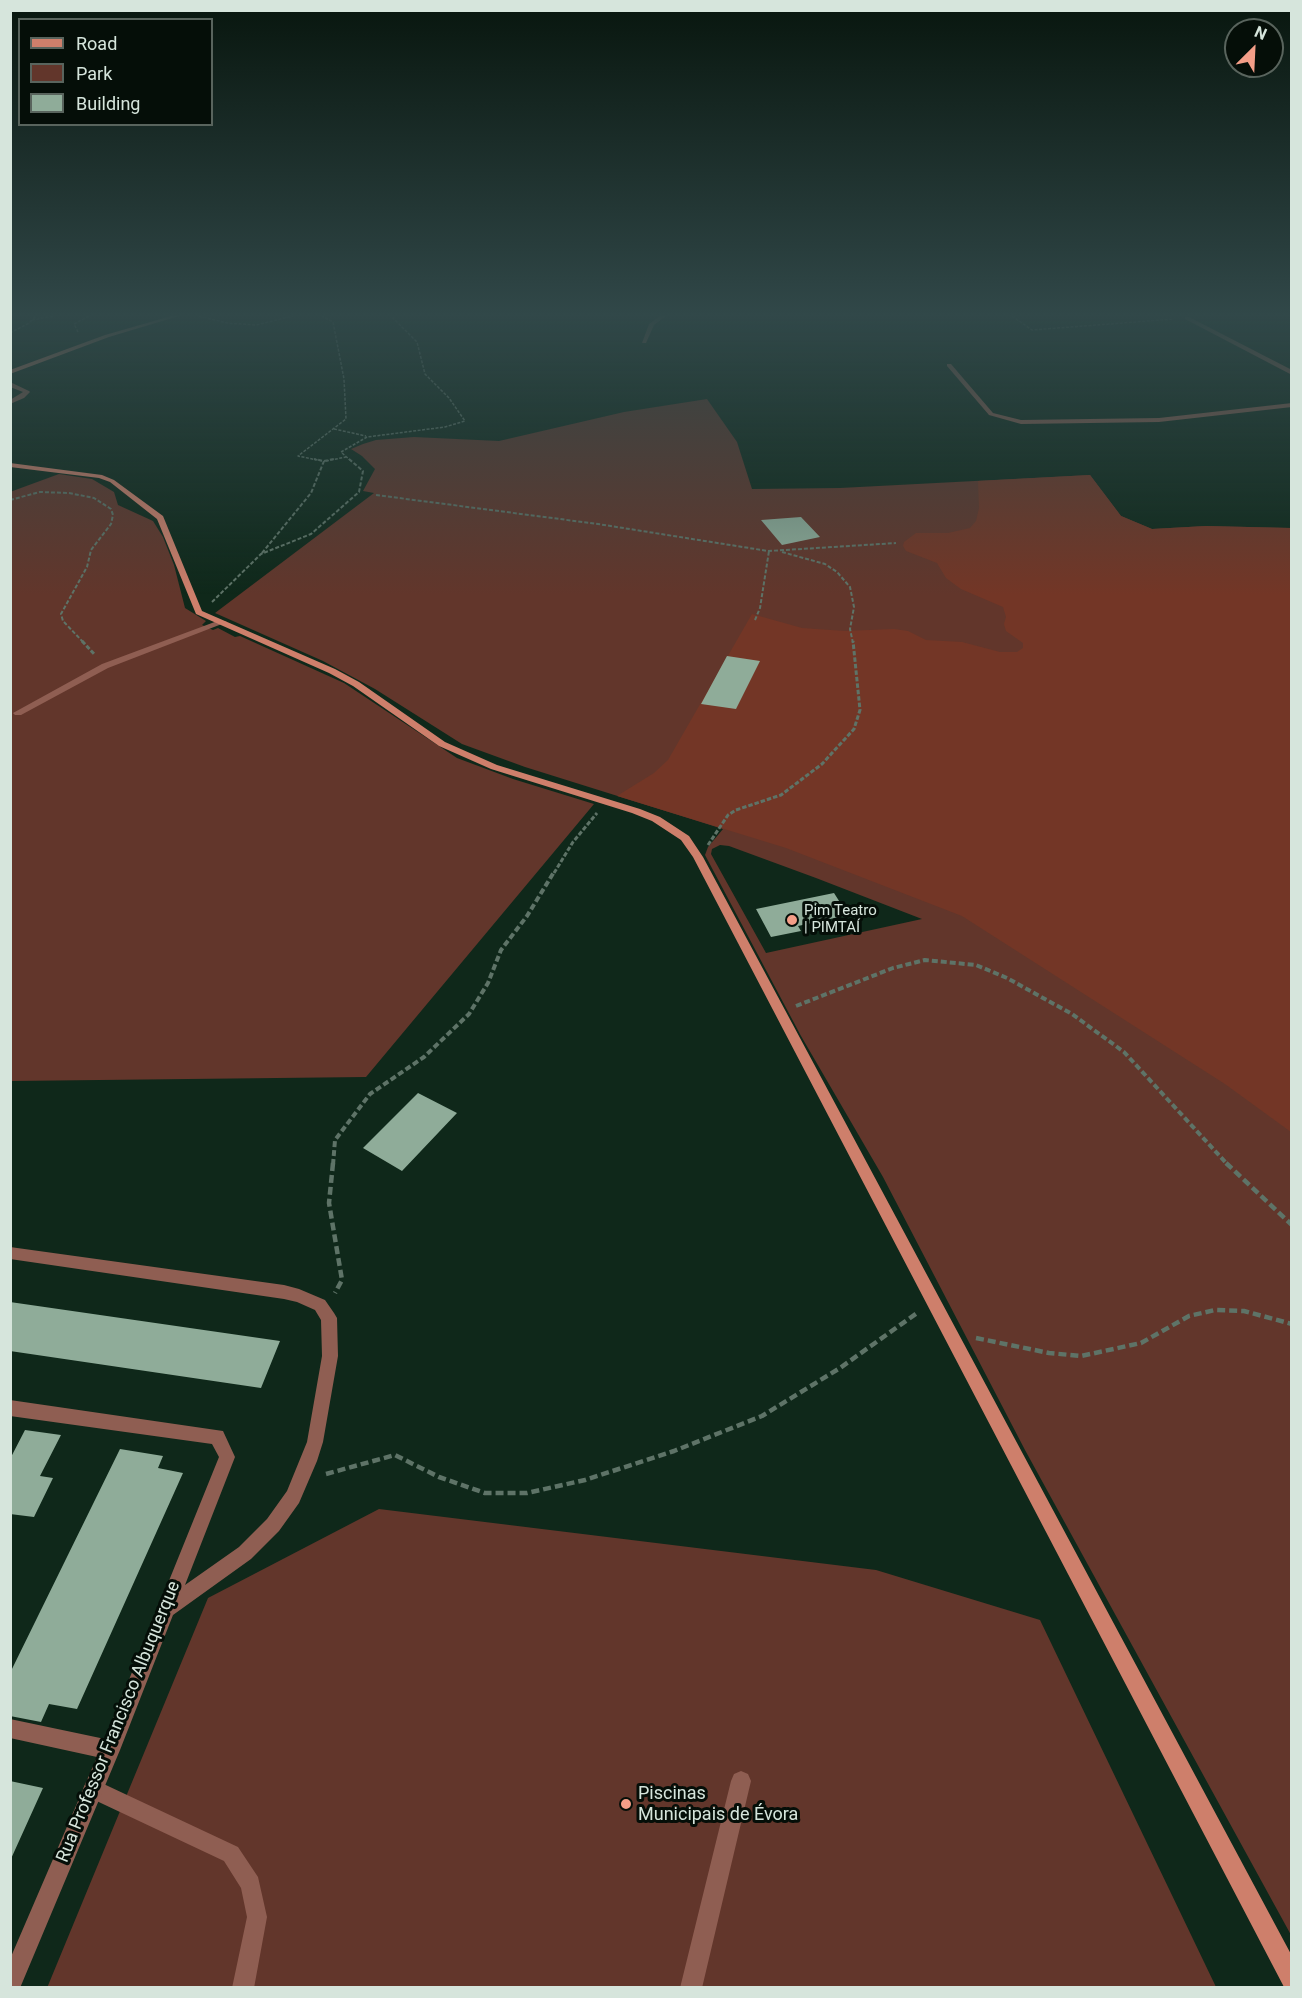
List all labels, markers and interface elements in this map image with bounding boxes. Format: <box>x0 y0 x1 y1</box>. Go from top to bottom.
legend <box>18 18 213 126</box>
north arrow <box>1224 18 1284 78</box>
text: N <box>1252 22 1270 44</box>
text: Road <box>76 33 117 54</box>
text: Park <box>76 63 112 84</box>
text: Building <box>76 93 140 114</box>
place label: Pim Teatro | PIMTAÍ <box>804 902 877 937</box>
marker: Pim Teatro | PIMTAÍ <box>785 913 799 927</box>
street label: Rua Professor Francisco Albuquerque <box>52 1578 186 1866</box>
place label: Piscinas Municipais de Évora <box>638 1783 798 1826</box>
marker: Piscinas Municipais de Évora <box>619 1797 633 1811</box>

